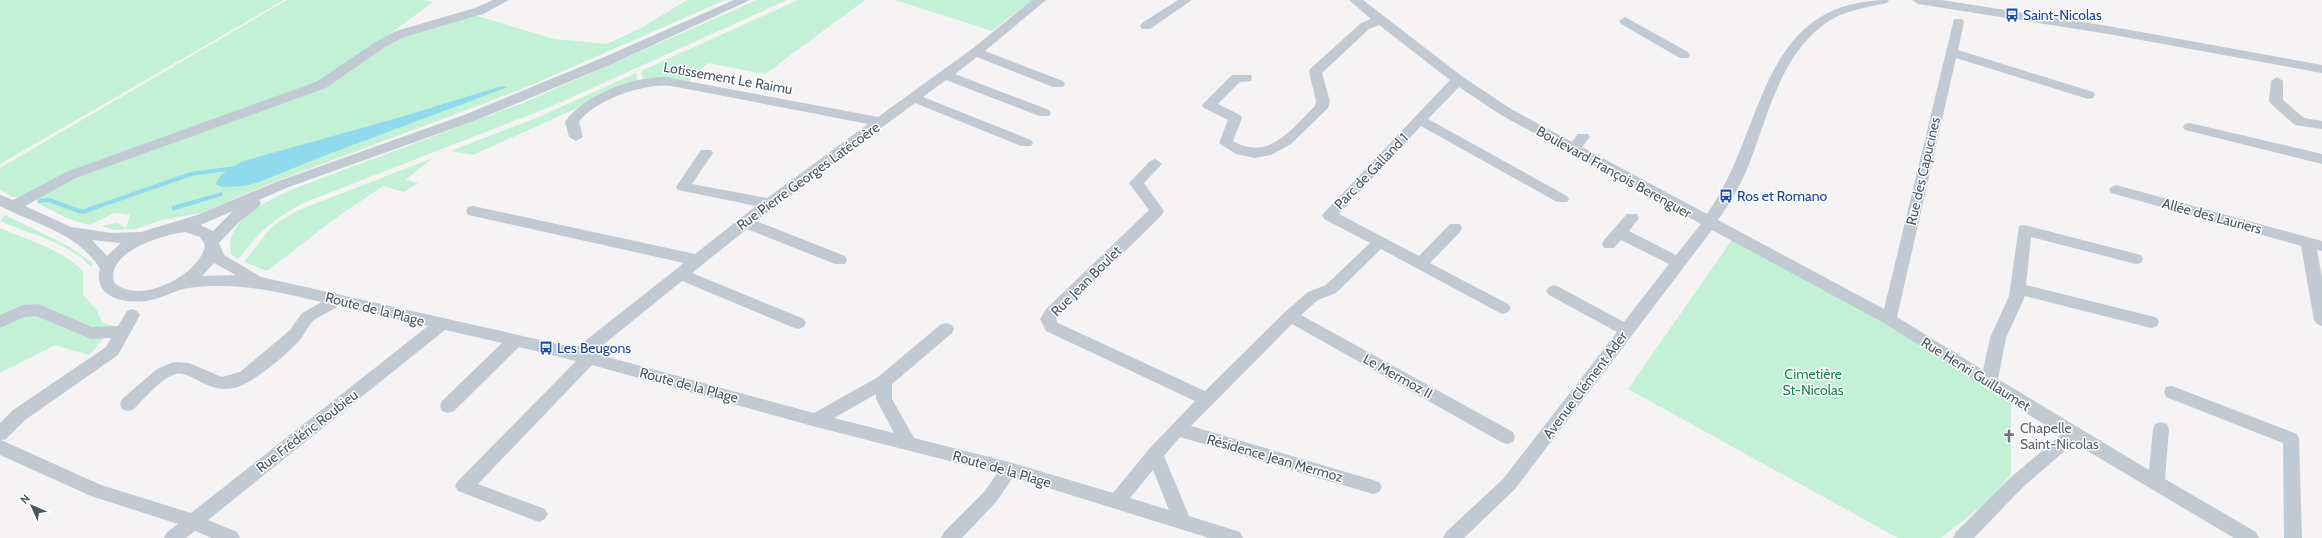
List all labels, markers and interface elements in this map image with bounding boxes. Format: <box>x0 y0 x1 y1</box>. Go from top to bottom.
place label: Saint-Nicolas <box>2023 6 2102 24</box>
bus stop icon: Saint-Nicolas <box>2004 7 2020 23</box>
street label: Lotissement Le Raimu <box>662 58 794 98</box>
street label: Rue des Capucines <box>1902 115 1944 227</box>
street label: Rue Pierre Georges Latécoère <box>733 118 883 234</box>
street label: Boulevard François Berenguer <box>1533 122 1695 222</box>
street label: Parc de Galland 1 <box>1330 129 1412 213</box>
place label: Ros et Romano <box>1737 187 1828 205</box>
bus stop icon: Ros et Romano <box>1718 188 1734 204</box>
street label: Allée des Lauriers <box>2160 194 2264 238</box>
street label: Rue Jean Boulet <box>1047 242 1125 320</box>
street label: Route de la Plage <box>324 288 426 330</box>
street label: Avenue Clément Ader <box>1539 327 1631 442</box>
street label: Rue Henri Guillaumet <box>1918 333 2034 415</box>
place label: Les Beugons <box>557 339 631 357</box>
bus stop icon: Les Beugons <box>538 340 554 356</box>
street label: Le Mermoz II <box>1360 350 1436 402</box>
street label: Route de la Plage <box>638 363 740 407</box>
park label: Cimetière St-Nicolas <box>1782 365 1844 399</box>
street label: Rue Frédéric Roubieu <box>252 386 362 476</box>
place label: Chapelle Saint-Nicolas <box>2020 419 2099 453</box>
church icon: Chapelle Saint-Nicolas <box>2001 428 2017 444</box>
street label: Résidence Jean Mermoz <box>1205 430 1346 486</box>
street label: Route de la Plage <box>951 446 1053 492</box>
north arrow <box>12 486 52 526</box>
text: N <box>17 491 33 507</box>

